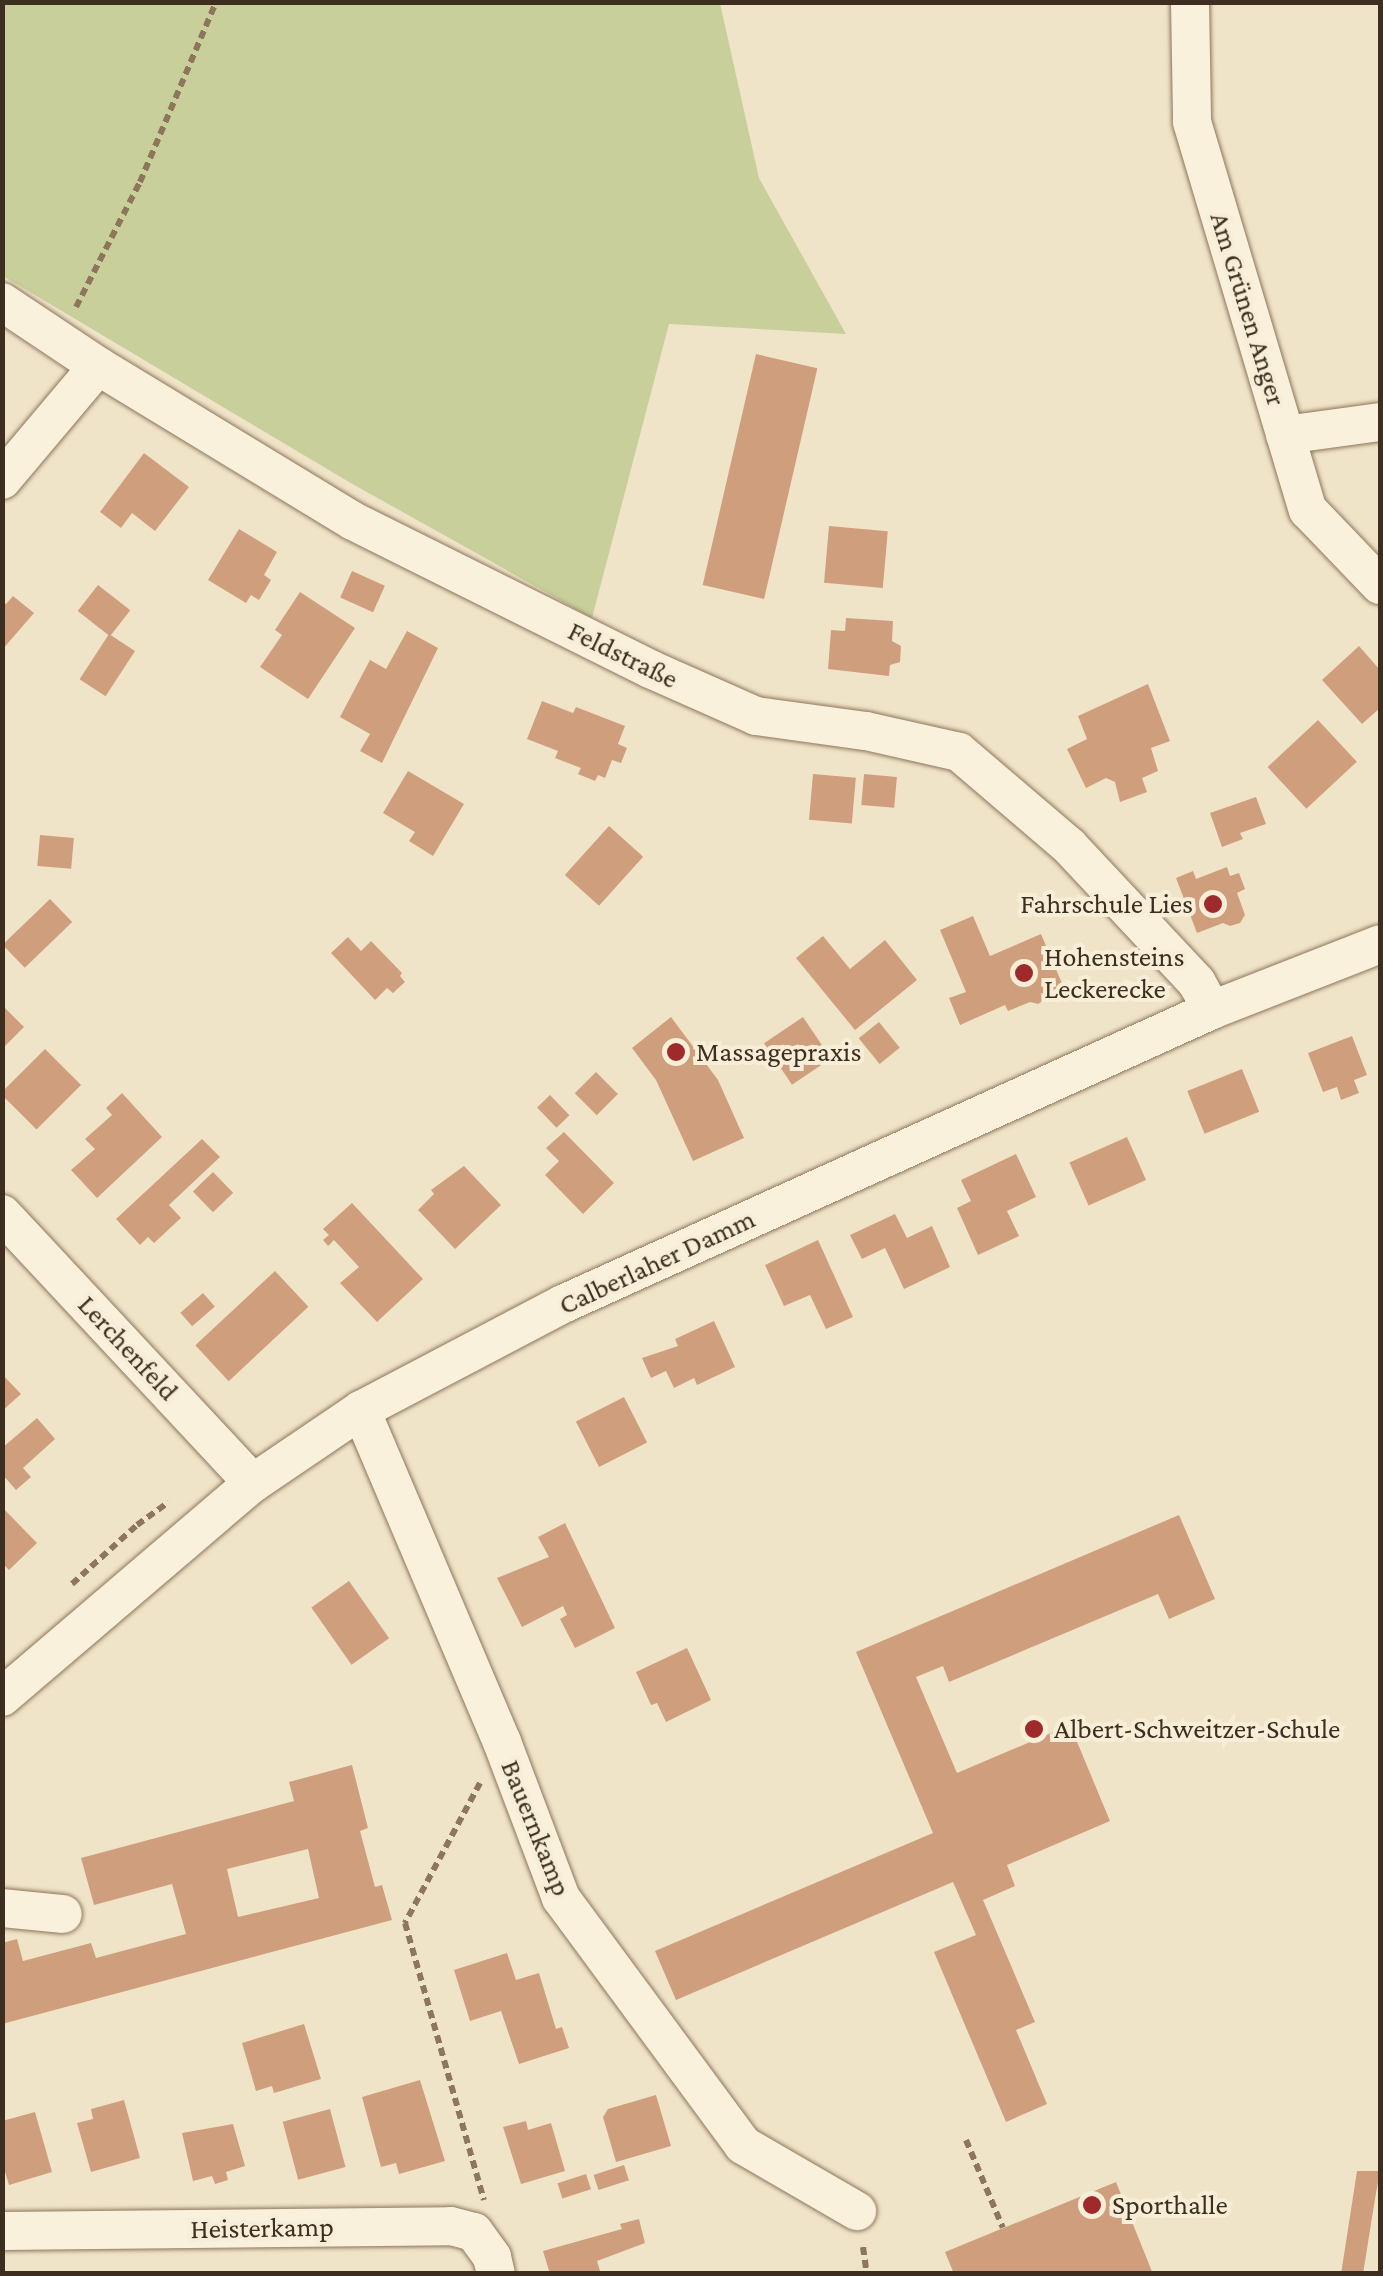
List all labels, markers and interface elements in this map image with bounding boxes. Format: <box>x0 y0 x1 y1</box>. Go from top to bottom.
street label: Am Grünen Anger <box>1203 208 1293 410</box>
street label: Feldstraße <box>563 614 683 696</box>
place label: Fahrschule Lies <box>1020 887 1193 921</box>
marker: Fahrschule Lies <box>1202 893 1224 915</box>
place label: Hohensteins Leckerecke <box>1044 940 1184 1006</box>
marker: Hohensteins Leckerecke <box>1013 962 1035 984</box>
place label: Massagepraxis <box>696 1035 861 1069</box>
marker: Massagepraxis <box>665 1041 687 1063</box>
street label: Calberlaher Damm <box>554 1202 760 1322</box>
street label: Lerchenfeld <box>71 1288 185 1408</box>
place label: Albert-Schweitzer-Schule <box>1054 1712 1340 1746</box>
marker: Albert-Schweitzer-Schule <box>1023 1718 1045 1740</box>
street label: Bauernkamp <box>493 1755 579 1901</box>
place label: Sporthalle <box>1112 2188 1228 2222</box>
marker: Sporthalle <box>1081 2194 1103 2216</box>
street label: Heisterkamp <box>190 2210 334 2246</box>

